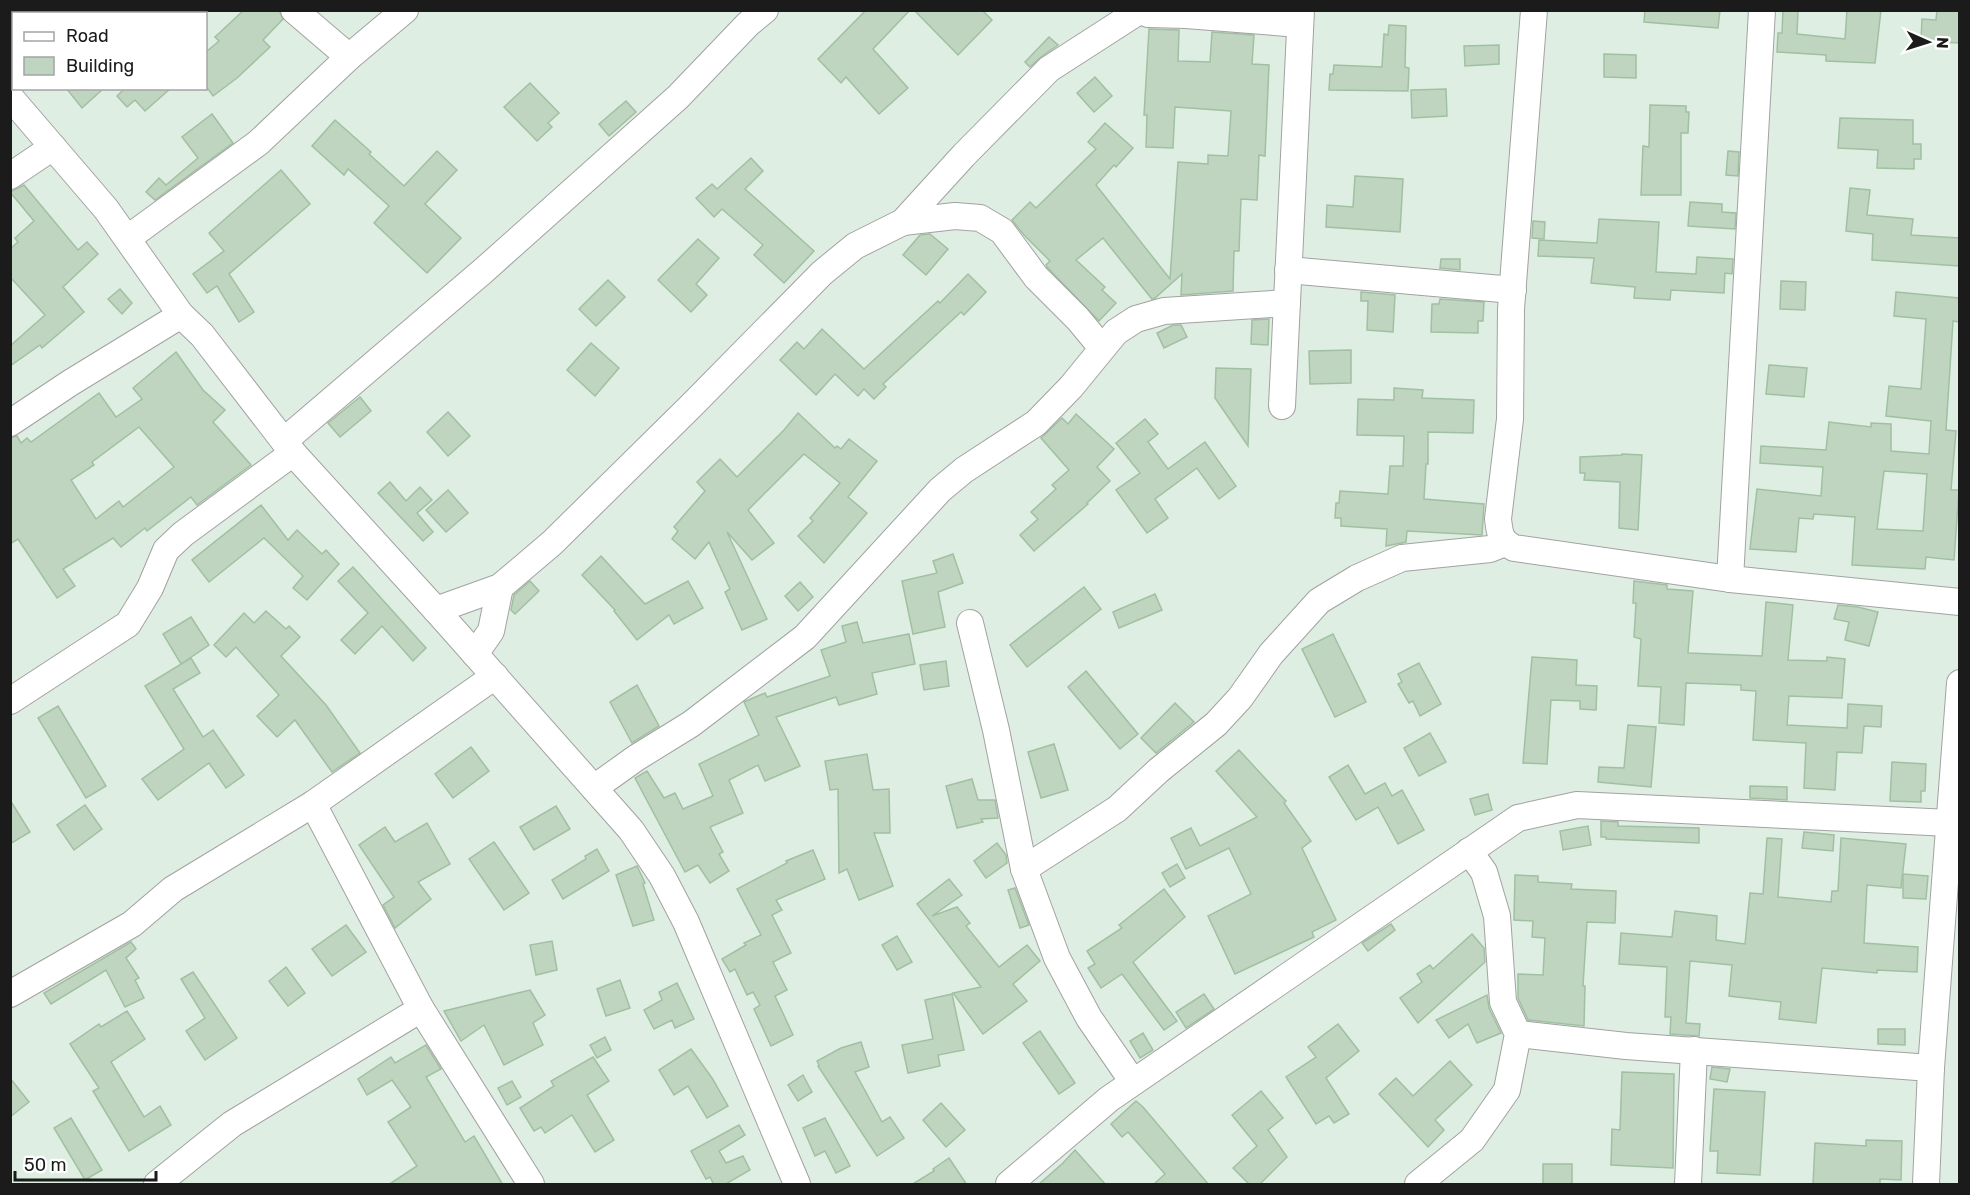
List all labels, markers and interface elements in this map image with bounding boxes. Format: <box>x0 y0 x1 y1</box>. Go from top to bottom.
legend <box>12 12 207 90</box>
north arrow <box>1898 12 1958 72</box>
text: Road <box>66 25 109 47</box>
text: N <box>1933 37 1952 49</box>
text: Building <box>66 55 134 77</box>
scale bar <box>15 1144 156 1182</box>
text: 50 m <box>24 1154 67 1176</box>

